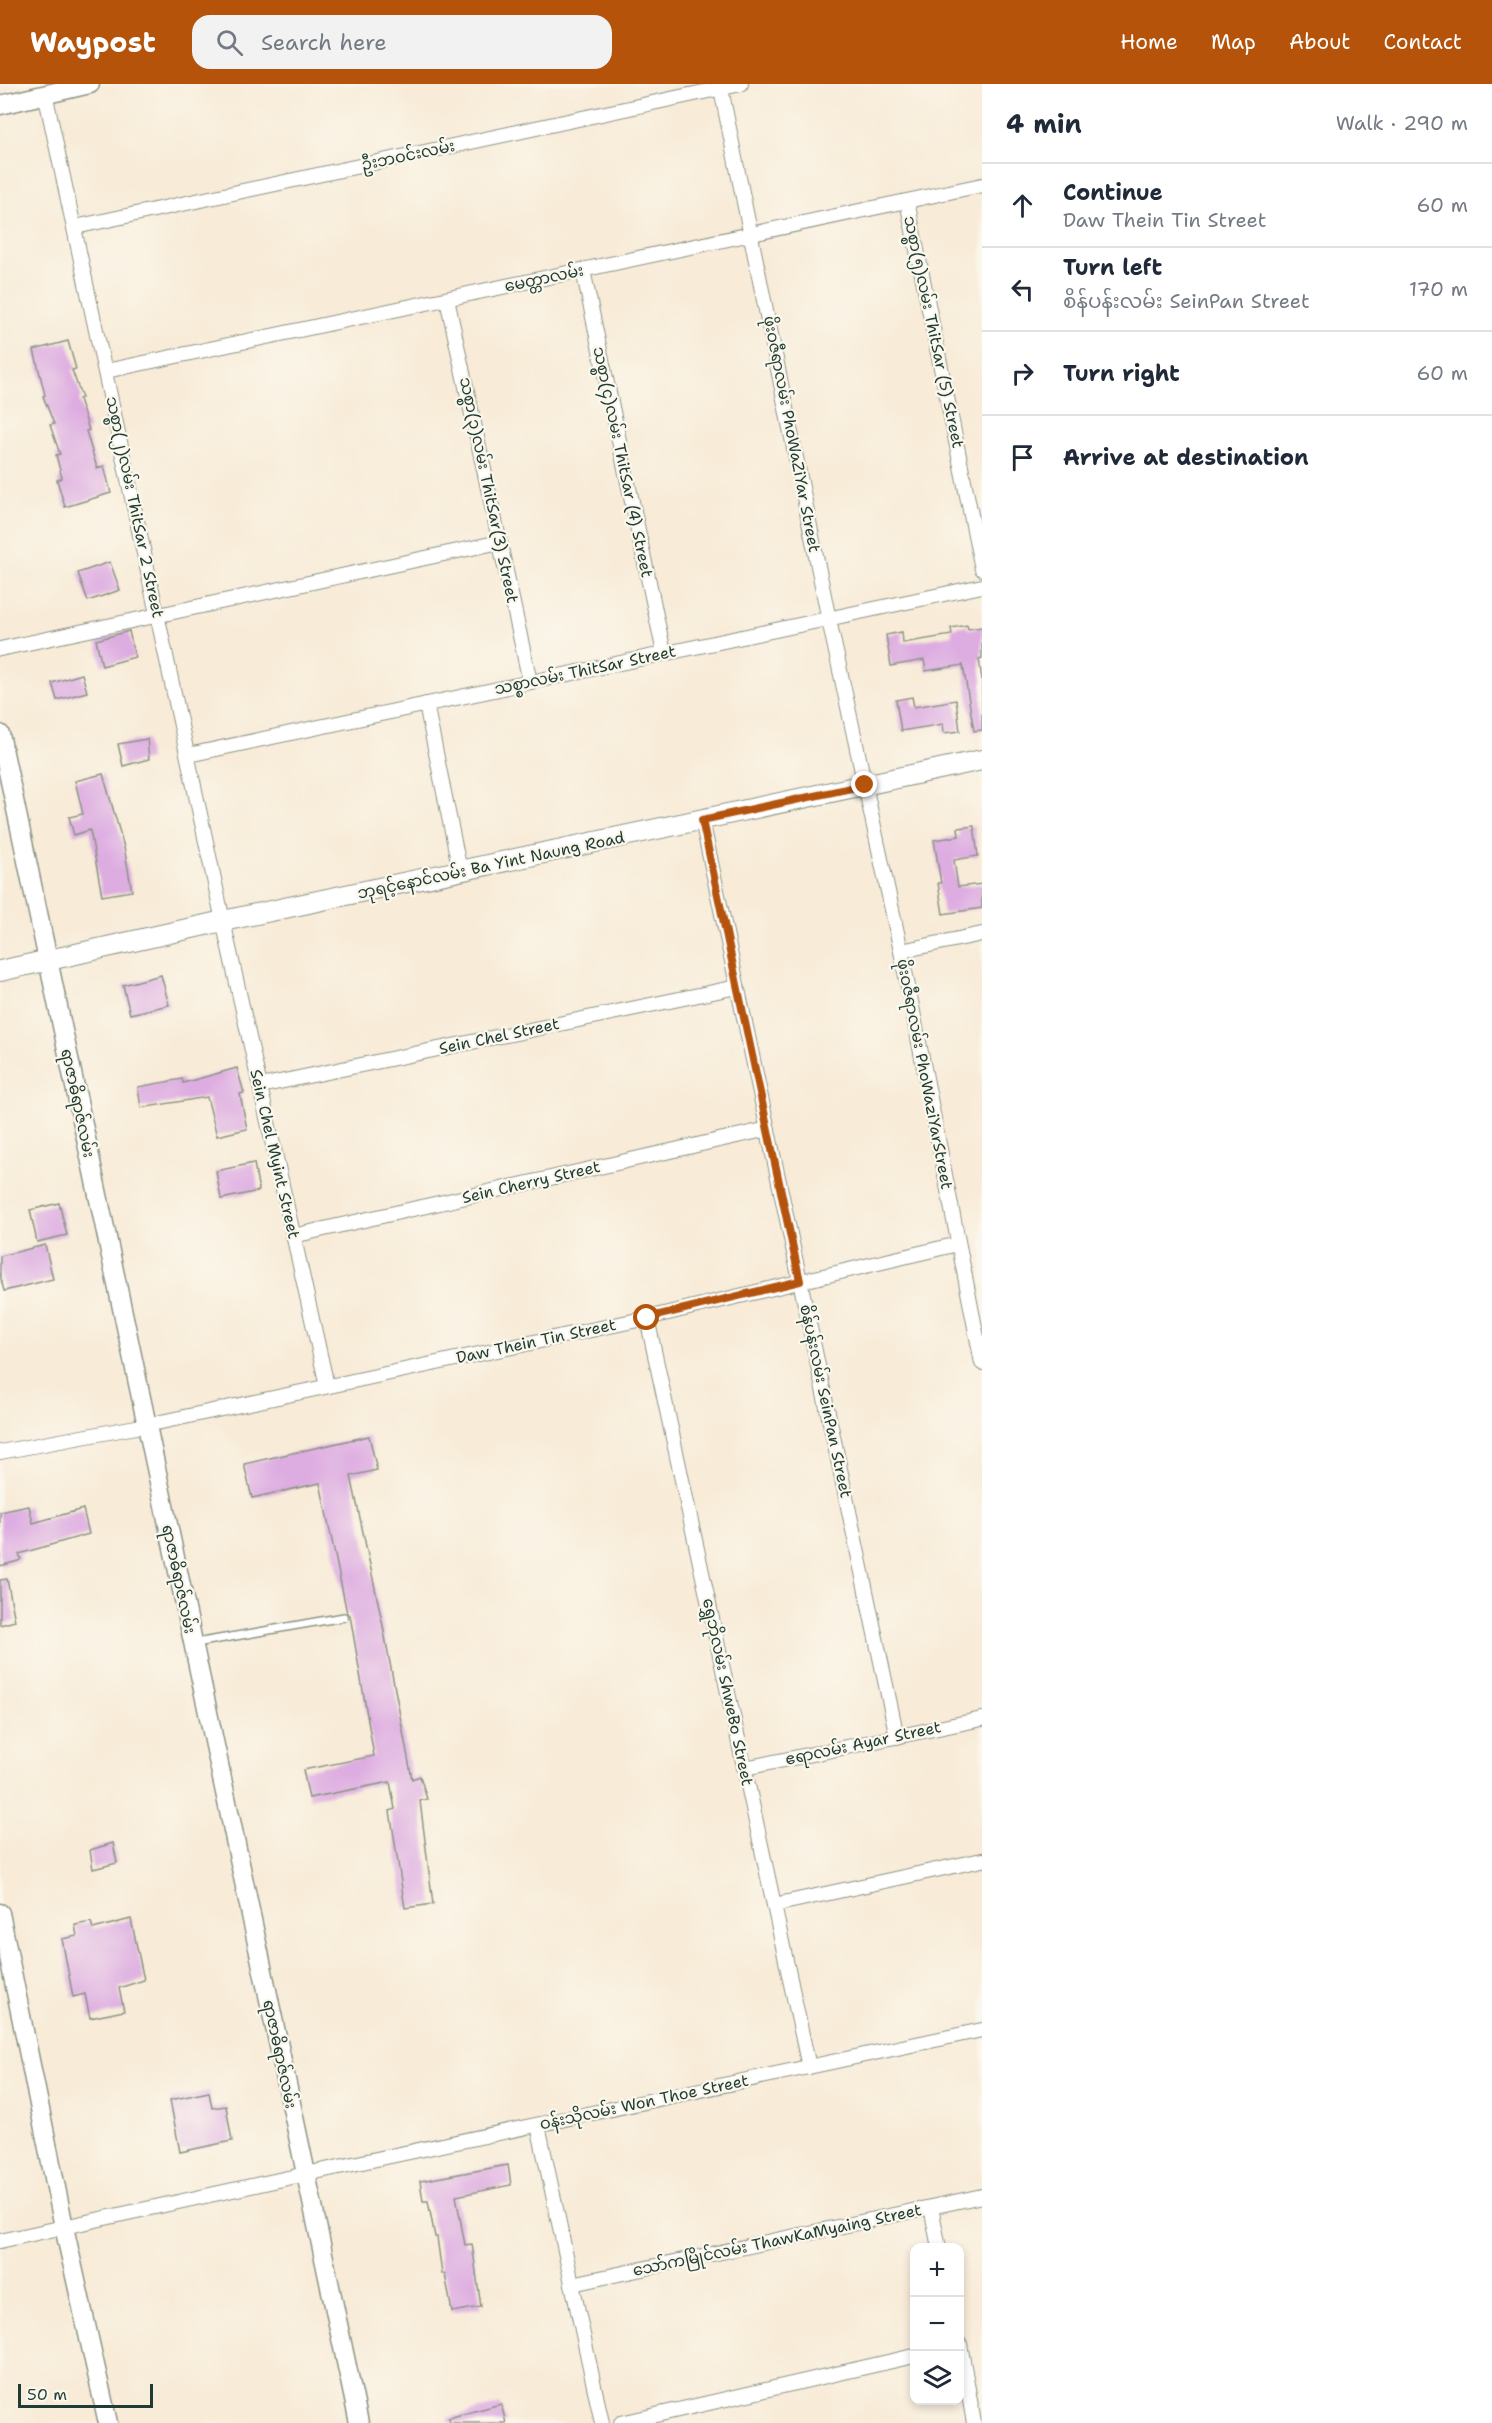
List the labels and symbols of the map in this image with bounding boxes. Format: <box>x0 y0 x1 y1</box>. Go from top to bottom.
street label: ဦးဘဝင်းလမ်း <box>359 134 457 178</box>
street label: သစ္စာ(၅)လမ်း ThitSar (5) Street <box>896 214 970 451</box>
street label: မေတ္တာလမ်း <box>502 258 586 300</box>
street label: ဖိုးဝဇီရာလမ်း PhoWaZiYar Street <box>755 314 826 555</box>
street label: သစ္စာ(၄)လမ်း ThitSar (4) Street <box>585 344 659 580</box>
street label: သစ္စာ(၃)လမ်း ThitSar(3) Street <box>451 375 524 606</box>
street label: သစ္စာ(၂)လမ်း ThitSar 2 Street <box>98 394 170 620</box>
street label: သစ္စာလမ်း ThitSar Street <box>492 640 678 703</box>
route end <box>851 771 877 797</box>
street label: ဘုရင့်နောင်လမ်း Ba Yint Naung Road <box>355 825 627 908</box>
street label: ဖိုးဝဇီရာလမ်း PhoWaziYarStreet <box>888 957 959 1192</box>
street label: Sein Chel Street <box>437 1013 561 1059</box>
street label: ရာဇာဓိရာဇ်လမ်း <box>53 1046 101 1160</box>
street label: Sein Chel Myint Street <box>245 1067 305 1241</box>
street label: Sein Cherry Street <box>460 1156 602 1208</box>
street label: စိန်ပန်းလမ်း SeinPan Street <box>792 1302 858 1500</box>
route start <box>633 1304 659 1330</box>
street label: Daw Thein Tin Street <box>454 1314 618 1368</box>
street label: ရာဇာဓိရာဇ်လမ်း <box>154 1522 202 1636</box>
street label: ရွှေဘိုလမ်း ShweBo Street <box>694 1596 759 1789</box>
street label: ဧရာလမ်း Ayar Street <box>783 1715 943 1773</box>
street label: ရာဇာဓိရာဇ်လမ်း <box>255 1997 303 2111</box>
street label: ဝန်းသိုလမ်း Won Thoe Street <box>537 2069 751 2138</box>
street label: သော်ကမြိုင်လမ်း ThawKaMyaing Street <box>630 2198 924 2284</box>
scale bar <box>18 2381 153 2408</box>

